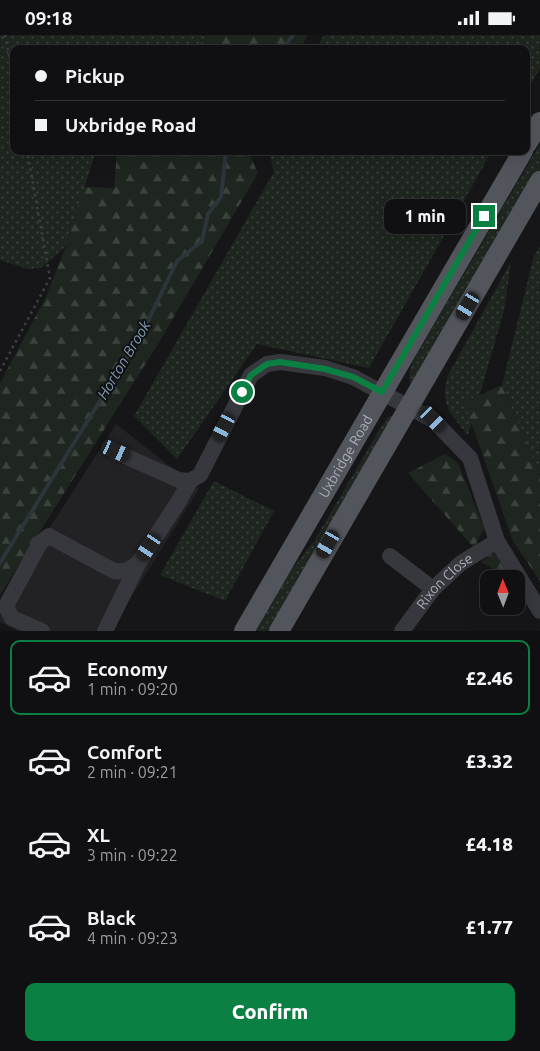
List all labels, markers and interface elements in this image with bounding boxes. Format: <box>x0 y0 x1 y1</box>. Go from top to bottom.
text: 09:18 <box>25 7 73 29</box>
text: Pickup <box>65 65 125 87</box>
text: Uxbridge Road <box>65 114 196 136</box>
callout: 1 min <box>384 199 466 233</box>
route end <box>473 205 495 227</box>
text: 1 min <box>405 207 445 225</box>
car <box>453 289 482 323</box>
water label: Horton Brook <box>93 317 154 402</box>
route start <box>231 381 253 403</box>
car <box>417 403 448 435</box>
car <box>210 410 237 444</box>
street label: Uxbridge Road <box>315 412 376 501</box>
car <box>99 438 132 464</box>
car <box>314 527 341 561</box>
car <box>134 530 163 564</box>
street label: Rixon Close <box>413 550 475 612</box>
north arrow <box>480 570 525 615</box>
map controls <box>480 570 525 615</box>
icon: car <box>27 655 72 700</box>
text: Economy <box>87 658 168 680</box>
text: £2.46 <box>465 667 513 689</box>
text: 1 min · 09:20 <box>87 680 178 698</box>
icon: car <box>27 738 72 783</box>
text: Comfort <box>87 741 162 763</box>
text: £3.32 <box>465 750 513 772</box>
text: 2 min · 09:21 <box>87 763 178 781</box>
icon: car <box>27 821 72 866</box>
text: XL <box>87 824 110 846</box>
text: £4.18 <box>465 833 513 855</box>
text: 3 min · 09:22 <box>87 846 178 864</box>
icon: car <box>27 904 72 949</box>
text: Black <box>87 907 136 929</box>
text: £1.77 <box>465 916 513 938</box>
text: 4 min · 09:23 <box>87 929 178 947</box>
button: Confirm <box>25 983 515 1041</box>

